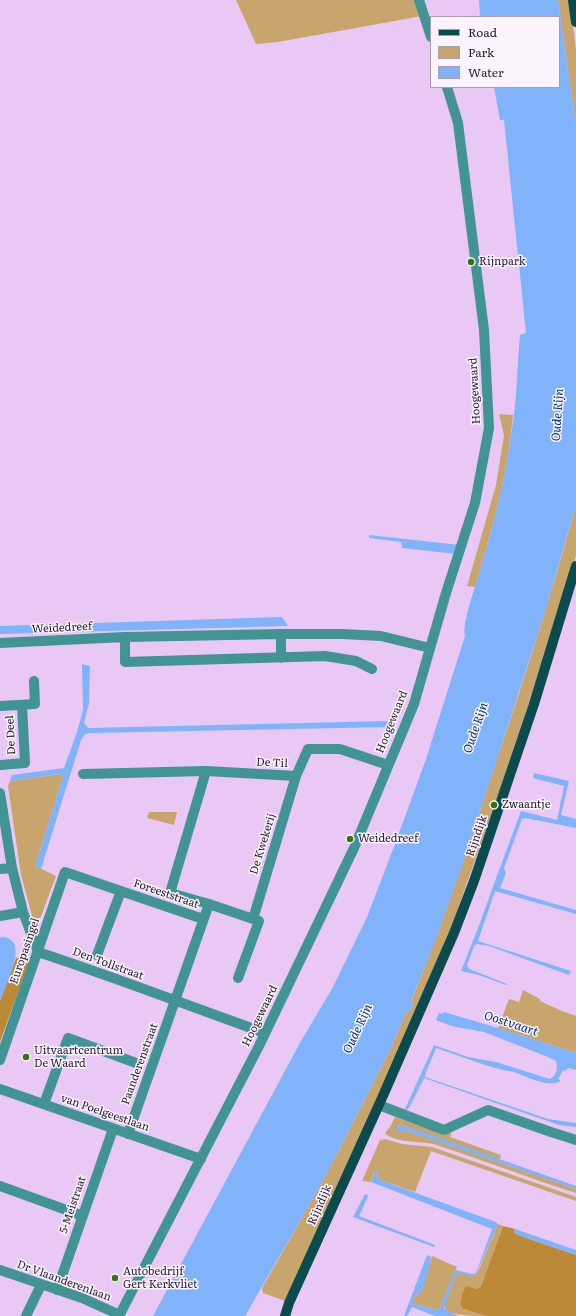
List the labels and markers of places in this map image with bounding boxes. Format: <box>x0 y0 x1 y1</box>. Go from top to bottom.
place label: Rijnpark <box>479 255 525 269</box>
marker: Rijnpark <box>466 257 476 267</box>
place label: Zwaantje <box>502 798 550 812</box>
marker: Zwaantje <box>489 800 499 810</box>
place label: Weidedreef <box>358 832 418 846</box>
marker: Weidedreef <box>345 834 355 844</box>
place label: Uitvaartcentrum De Waard <box>34 1044 123 1070</box>
marker: Uitvaartcentrum De Waard <box>21 1052 31 1062</box>
place label: Autobedrijf Gert Kerkvliet <box>123 1265 198 1291</box>
marker: Autobedrijf Gert Kerkvliet <box>110 1273 120 1283</box>

